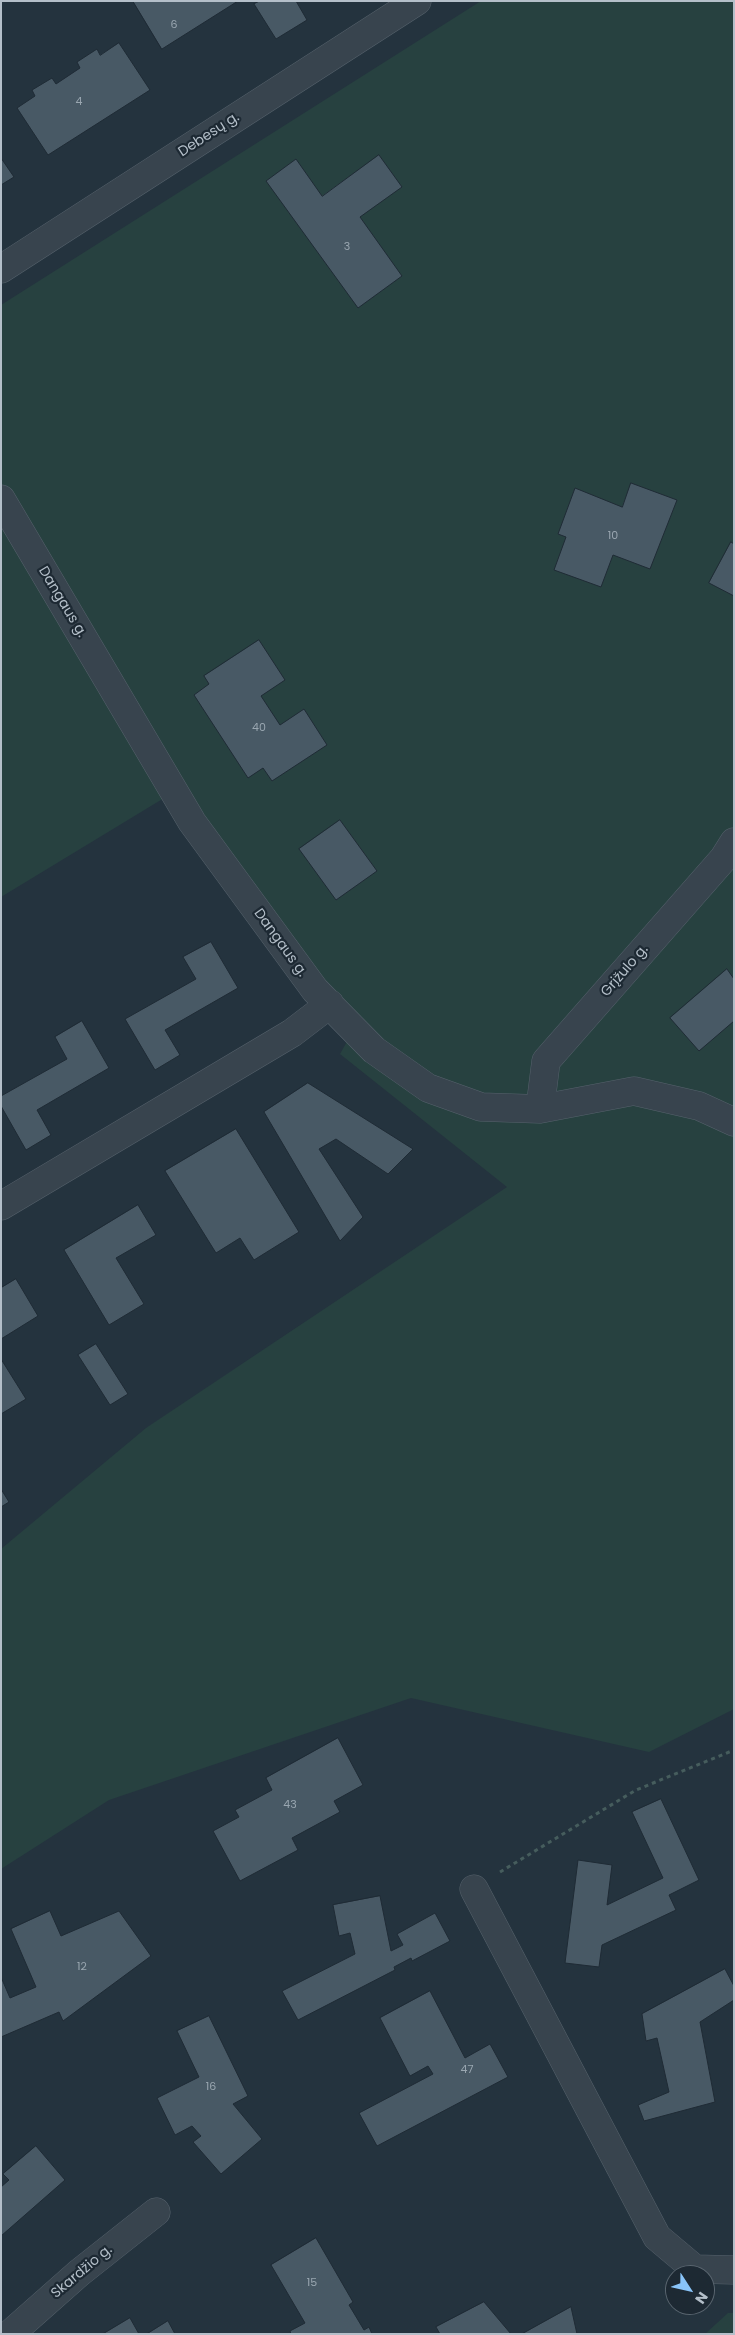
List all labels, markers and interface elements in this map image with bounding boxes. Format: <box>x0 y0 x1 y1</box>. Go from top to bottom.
house number: 6 <box>171 18 177 32</box>
house number: 4 <box>76 95 82 109</box>
street label: Debesų g. <box>175 109 243 161</box>
house number: 3 <box>344 240 350 254</box>
house number: 10 <box>608 529 618 543</box>
street label: Dangaus g. <box>34 564 90 640</box>
house number: 40 <box>252 721 266 735</box>
street label: Dangaus g. <box>250 906 310 980</box>
street label: Grįžulo g. <box>598 942 652 1000</box>
house number: 43 <box>283 1798 297 1812</box>
house number: 12 <box>77 1960 87 1974</box>
house number: 47 <box>461 2063 473 2077</box>
house number: 16 <box>206 2080 216 2094</box>
street label: Skardžio g. <box>48 2242 116 2302</box>
north arrow <box>665 2265 715 2315</box>
house number: 15 <box>307 2276 317 2290</box>
text: N <box>690 2288 713 2308</box>

